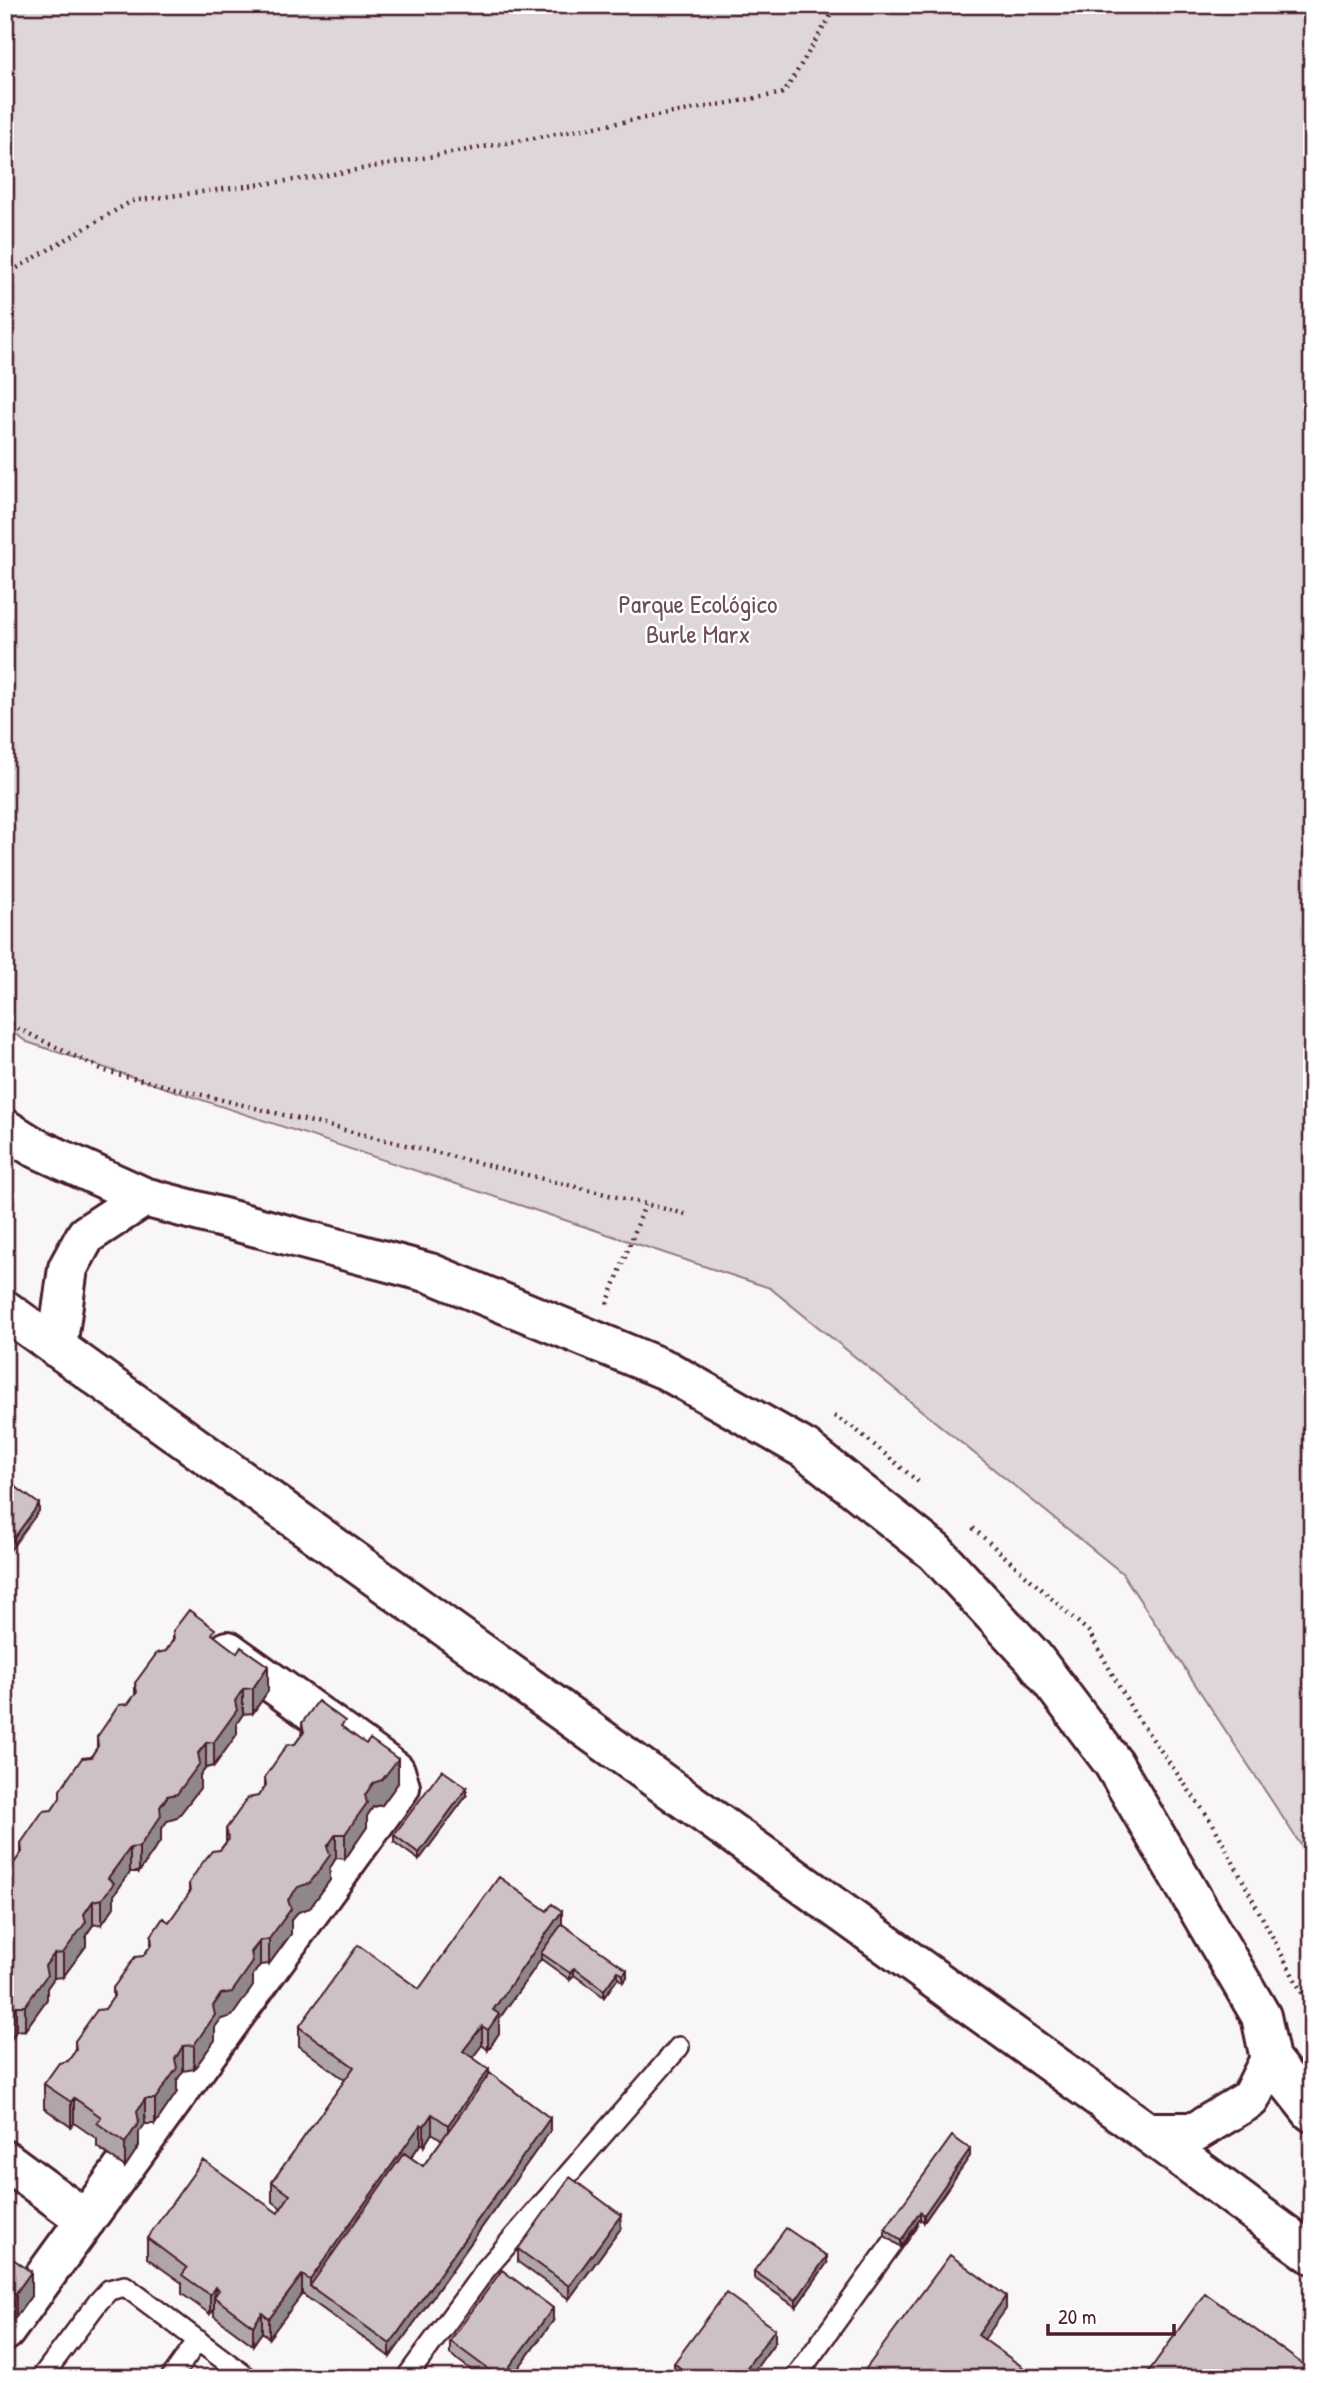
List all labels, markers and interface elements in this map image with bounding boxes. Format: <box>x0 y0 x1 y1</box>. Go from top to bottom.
park label: Parque Ecológico Burle Marx <box>619 586 777 651</box>
scale bar <box>1048 2292 1174 2336</box>
text: 20 m <box>1058 2302 1096 2331</box>

